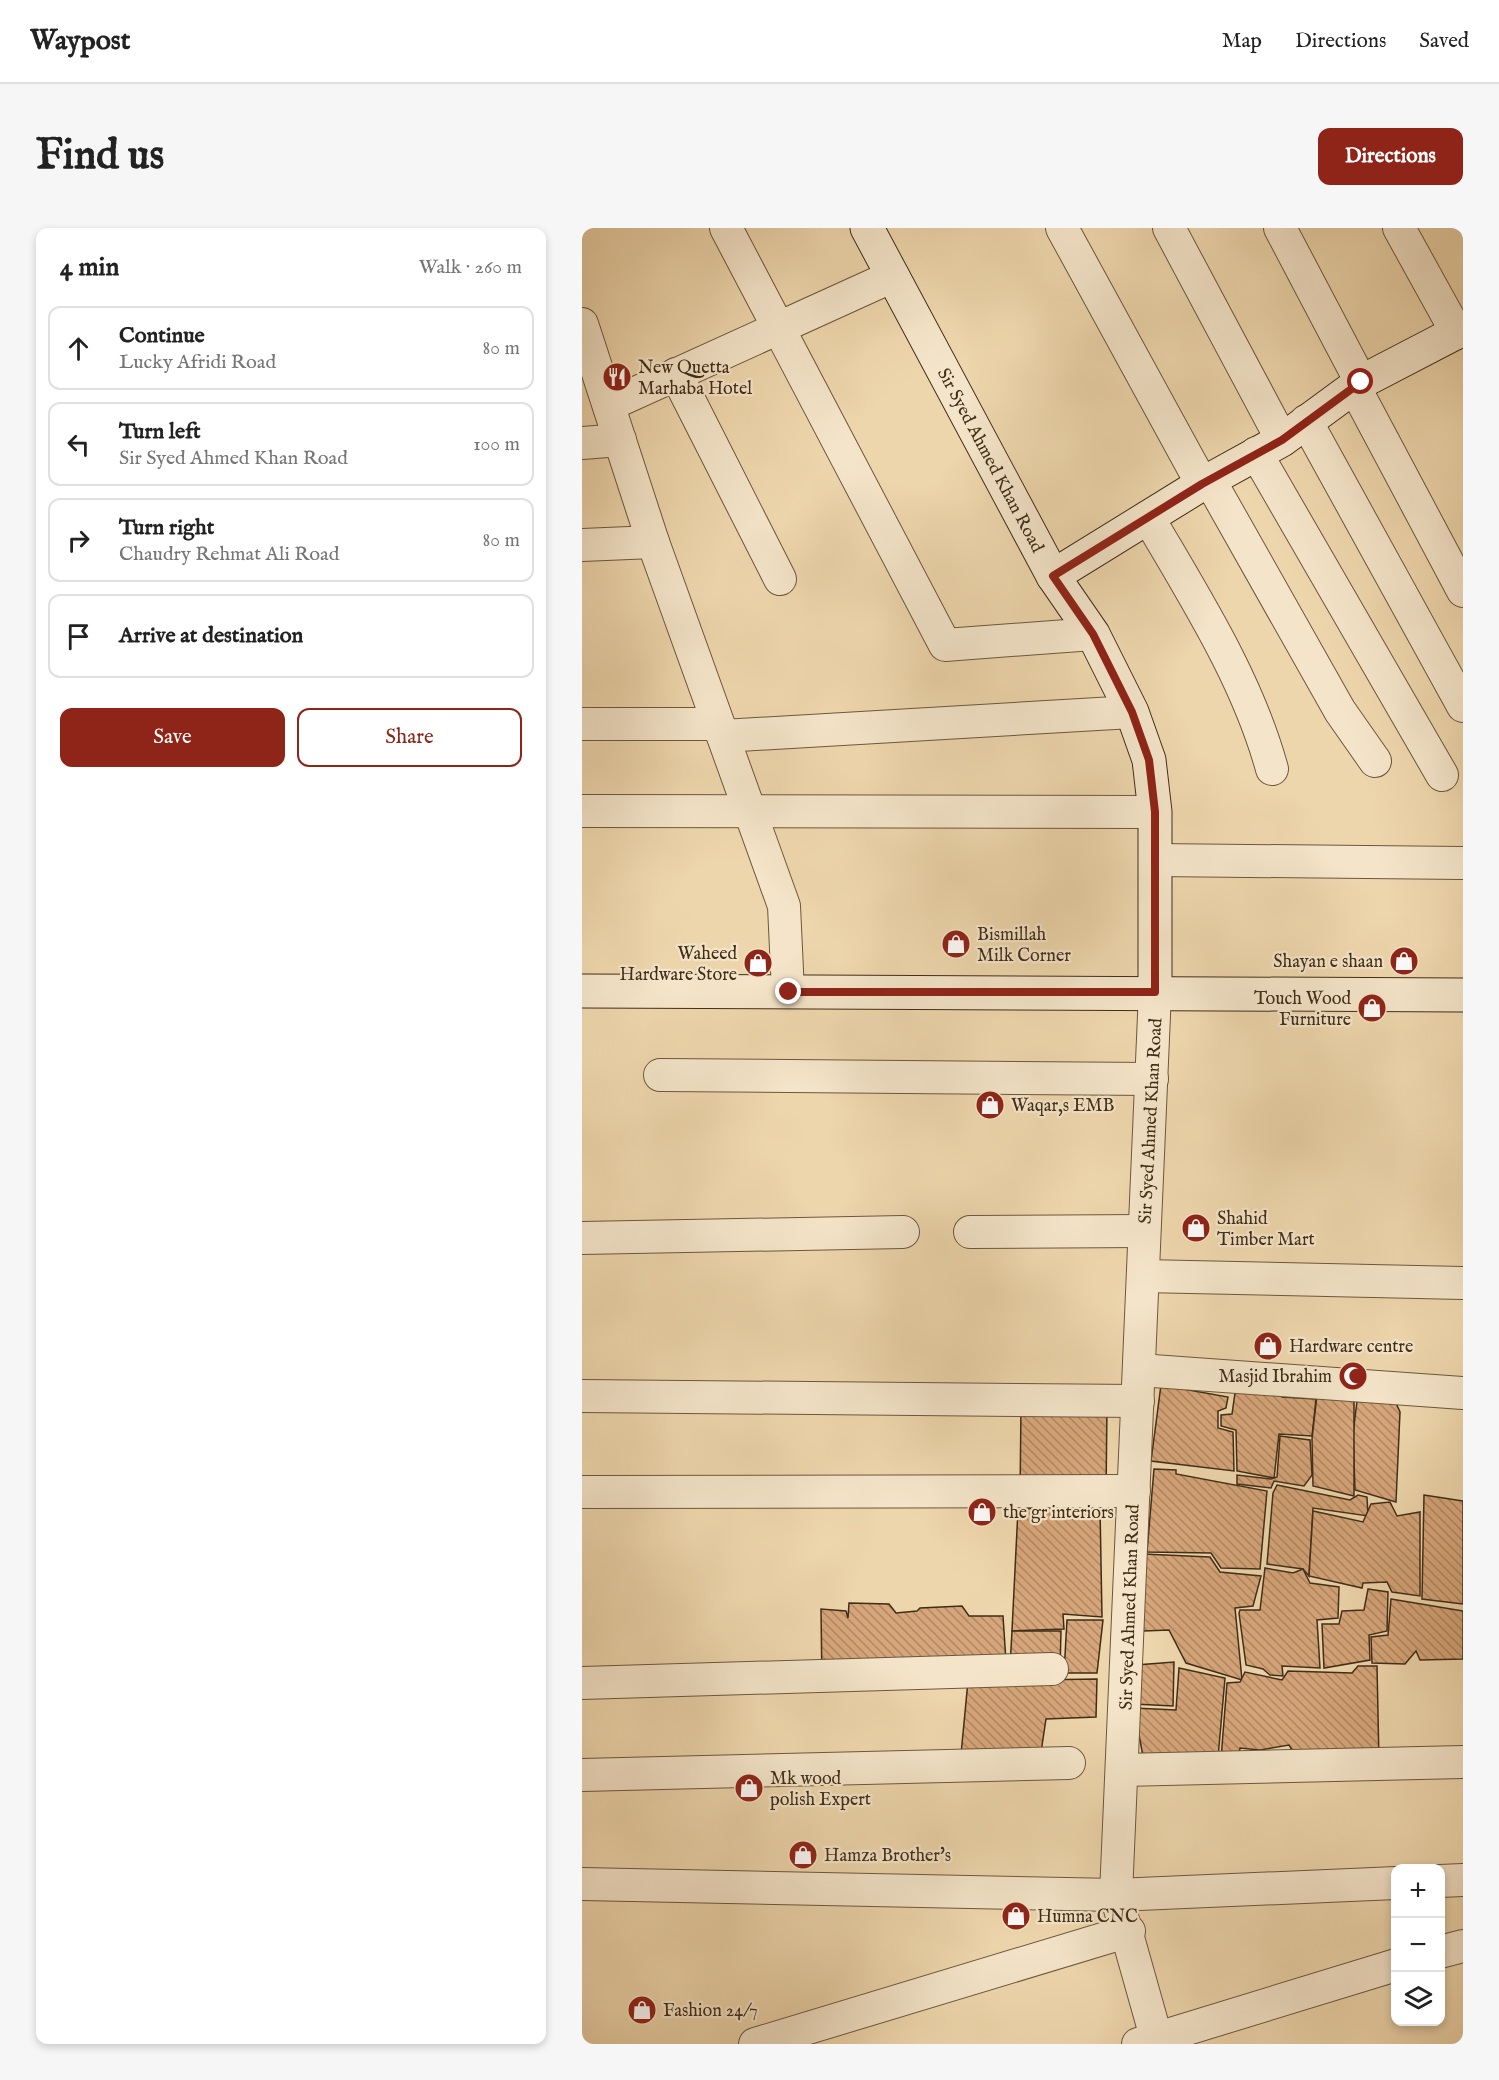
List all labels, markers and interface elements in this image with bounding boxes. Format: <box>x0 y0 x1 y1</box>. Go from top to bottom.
text: Waypost <box>30 24 130 59</box>
text: Map <box>1222 28 1262 55</box>
text: Directions <box>1295 28 1386 55</box>
text: Saved <box>1419 28 1469 55</box>
button: Directions <box>1318 128 1463 185</box>
text: Find us <box>36 130 164 183</box>
text: 4 min <box>60 251 119 284</box>
text: Walk · 260 m <box>419 255 522 280</box>
text: Continue <box>119 322 205 350</box>
icon: ahead <box>62 332 95 365</box>
text: 80 m <box>483 336 520 361</box>
text: Lucky Afridi Road <box>119 350 276 375</box>
place label: New Quetta Marhaba Hotel <box>638 357 752 401</box>
restaurant icon: New Quetta Marhaba Hotel <box>601 361 633 393</box>
street label: Sir Syed Ahmed Khan Road <box>931 364 1048 557</box>
route start <box>1347 368 1373 394</box>
text: Turn left <box>119 418 201 446</box>
icon: left <box>62 428 95 461</box>
text: 100 m <box>473 432 520 457</box>
text: Sir Syed Ahmed Khan Road <box>119 446 348 471</box>
text: Turn right <box>119 514 214 542</box>
icon: right <box>62 524 95 557</box>
text: 80 m <box>483 528 520 553</box>
text: Chaudry Rehmat Ali Road <box>119 542 339 567</box>
icon: arrive <box>62 620 95 653</box>
text: Arrive at destination <box>119 622 303 650</box>
button: Save <box>60 708 285 767</box>
button: Share <box>297 708 522 767</box>
place label: Bismillah Milk Corner <box>977 924 1071 968</box>
shop icon: Bismillah Milk Corner <box>940 928 972 960</box>
place label: Waheed Hardware Store <box>619 943 737 987</box>
shop icon: Shayan e shaan <box>1388 945 1420 977</box>
shop icon: Waheed Hardware Store <box>742 947 774 979</box>
place label: Shayan e shaan <box>1273 951 1383 974</box>
route end <box>775 978 801 1004</box>
place label: Touch Wood Furniture <box>1254 988 1351 1032</box>
shop icon: Touch Wood Furniture <box>1356 992 1388 1024</box>
street label: Sir Syed Ahmed Khan Road <box>1135 1017 1168 1225</box>
shop icon: Waqar,s EMB <box>974 1089 1006 1121</box>
place label: Waqar,s EMB <box>1011 1095 1114 1118</box>
place label: Shahid Timber Mart <box>1217 1208 1315 1252</box>
shop icon: Shahid Timber Mart <box>1180 1212 1212 1244</box>
shop icon: Hardware centre <box>1252 1330 1284 1362</box>
place label: Hardware centre <box>1289 1336 1413 1359</box>
mosque icon: Masjid Ibrahim <box>1337 1360 1369 1392</box>
place label: Masjid Ibrahim <box>1218 1366 1332 1389</box>
shop icon: the gr interiors <box>966 1496 998 1528</box>
place label: the gr interiors <box>1003 1502 1114 1525</box>
street label: Sir Syed Ahmed Khan Road <box>1115 1503 1146 1710</box>
place label: Mk wood polish Expert <box>770 1768 871 1812</box>
shop icon: Mk wood polish Expert <box>733 1772 765 1804</box>
shop icon: Hamza Brother's <box>787 1839 819 1871</box>
place label: Hamza Brother's <box>824 1845 951 1868</box>
map controls <box>1391 1864 1445 2026</box>
button: + <box>1391 1864 1445 1918</box>
shop icon: Humna CNC <box>1000 1900 1032 1932</box>
place label: Humna CNC <box>1037 1906 1138 1929</box>
button: − <box>1391 1918 1445 1972</box>
button: layers <box>1391 1972 1445 2026</box>
shop icon: Fashion 24/7 <box>626 1994 658 2026</box>
place label: Fashion 24/7 <box>663 2000 758 2023</box>

